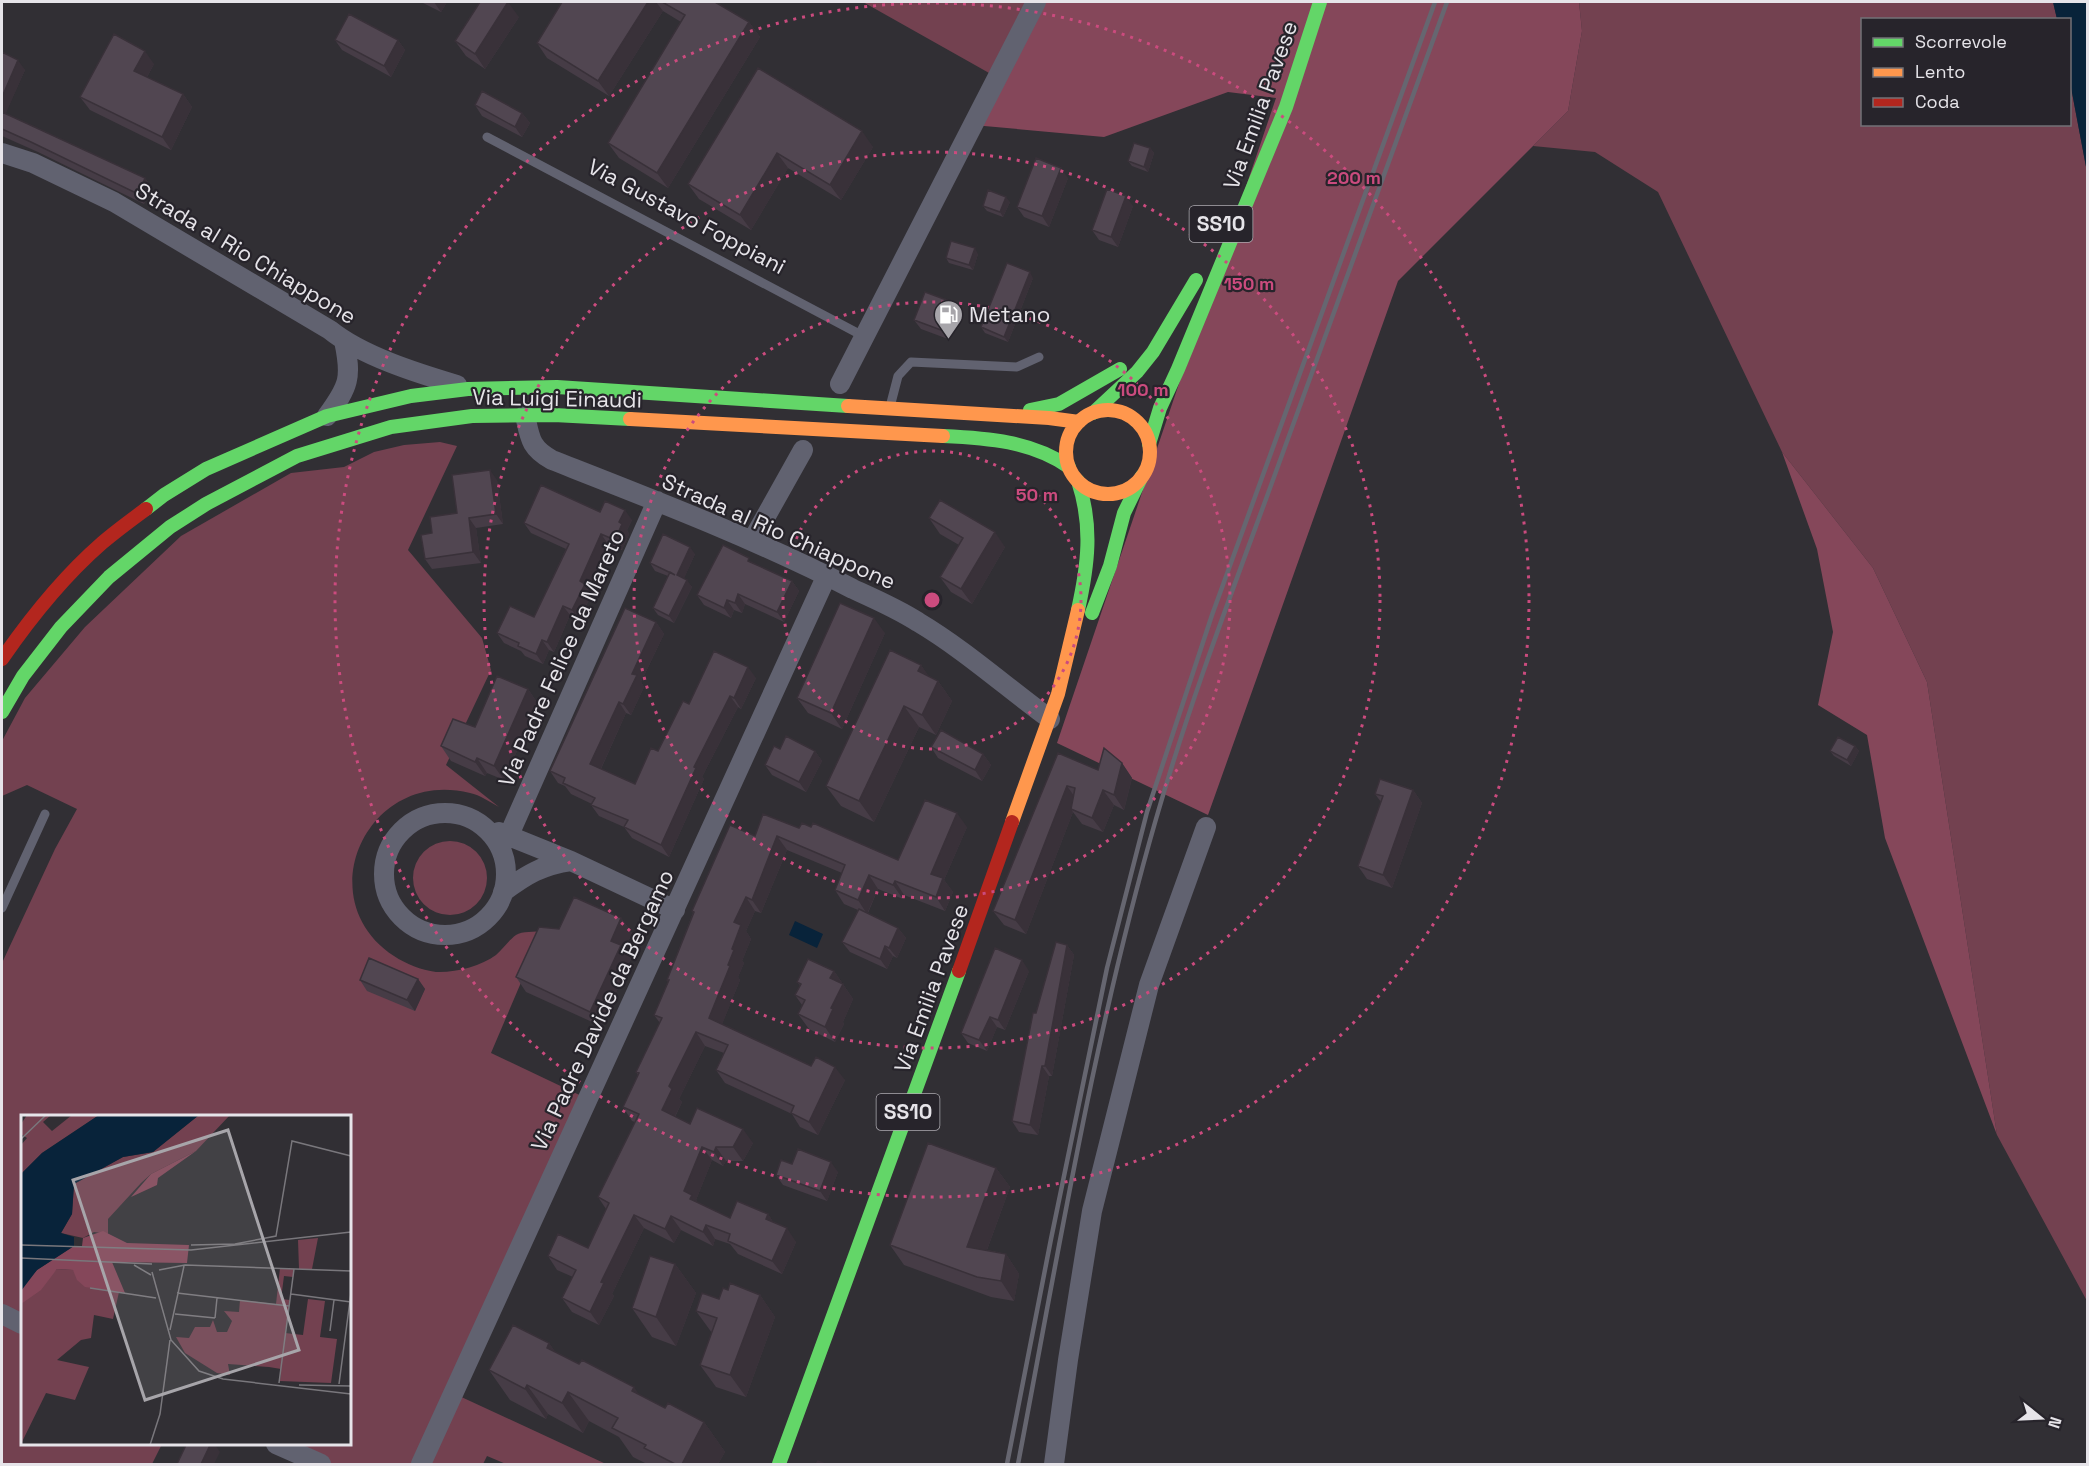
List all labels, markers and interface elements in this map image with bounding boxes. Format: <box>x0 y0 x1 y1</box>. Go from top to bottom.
street label: Via Emilia Pavese <box>1217 17 1303 193</box>
legend <box>1861 18 2071 126</box>
text: Scorrevole <box>1915 30 2007 53</box>
text: Lento <box>1915 60 1965 83</box>
text: Coda <box>1915 90 1960 113</box>
street label: Via Gustavo Foppiani <box>583 152 791 280</box>
text: 200 m <box>1327 166 1381 189</box>
street label: Strada al Rio Chiappone <box>130 176 362 330</box>
road number: SS10 <box>1190 206 1252 242</box>
text: 150 m <box>1224 272 1274 295</box>
fuel station icon: Metano <box>932 298 964 340</box>
place label: Metano <box>969 300 1050 328</box>
text: 100 m <box>1117 378 1169 401</box>
street label: Via Luigi Einaudi <box>472 383 642 413</box>
street label: Strada al Rio Chiappone <box>658 467 900 595</box>
text: 50 m <box>1016 483 1058 506</box>
street label: Via Padre Felice da Mareto <box>492 525 630 791</box>
centre of rings <box>922 590 942 610</box>
street label: Via Padre Davide da Bergamo <box>524 865 680 1155</box>
street label: Via Emilia Pavese <box>888 900 974 1076</box>
road number: SS10 <box>876 1094 940 1130</box>
inset map <box>21 1115 351 1445</box>
north arrow <box>2011 1388 2071 1448</box>
text: N <box>2043 1414 2066 1431</box>

